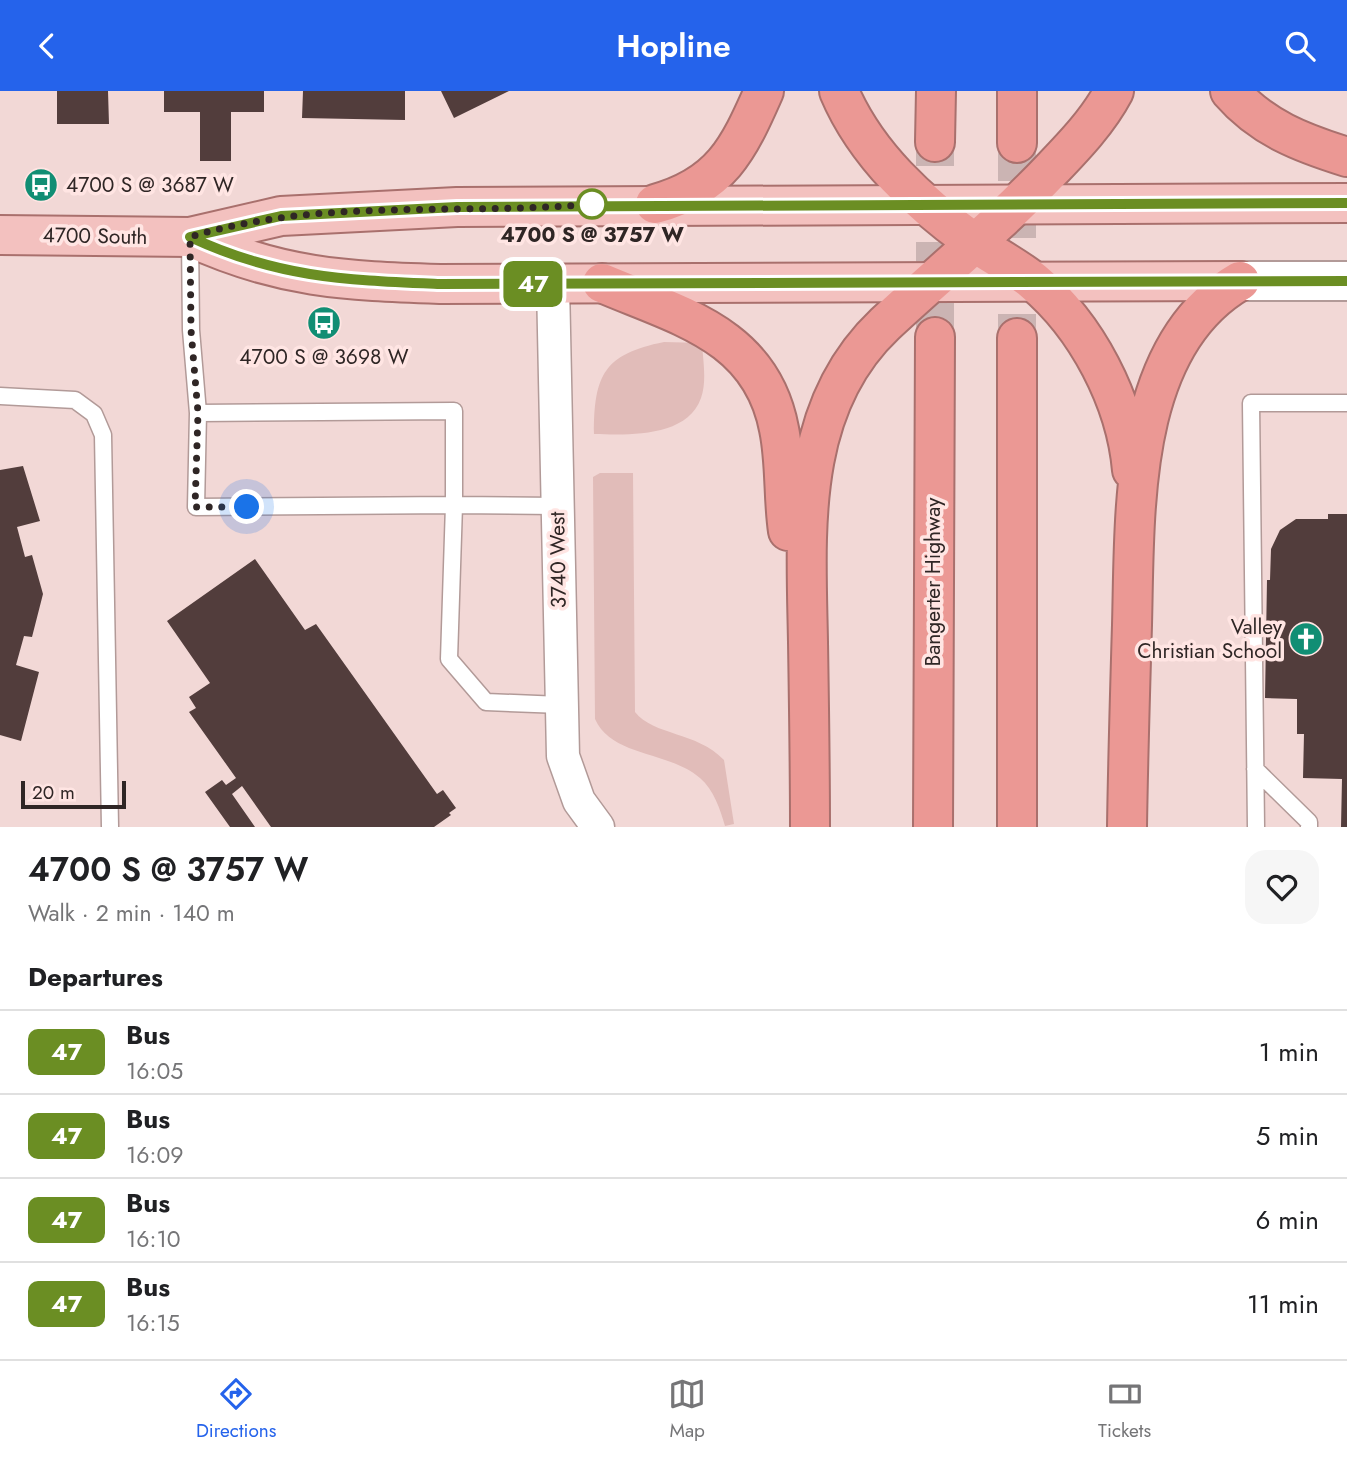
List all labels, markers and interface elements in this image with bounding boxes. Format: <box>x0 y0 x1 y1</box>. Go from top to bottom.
text: Hopline <box>616 23 731 69</box>
icon: back <box>28 27 66 65</box>
icon: search <box>1281 27 1319 65</box>
bus stop icon: 4700 S @ 3687 W <box>22 166 60 204</box>
place label: 4700 S @ 3687 W <box>66 170 234 200</box>
marker: 4700 S @ 3757 W <box>577 189 607 219</box>
street label: 4700 South <box>42 220 148 252</box>
place label: 4700 S @ 3757 W <box>500 220 684 250</box>
line badge: 47 <box>502 261 564 307</box>
text: 47 <box>517 266 549 301</box>
bus stop icon: 4700 S @ 3698 W <box>305 304 343 342</box>
place label: 4700 S @ 3698 W <box>239 342 409 372</box>
your location <box>229 489 264 524</box>
street label: Bangerter Highway <box>918 497 948 667</box>
street label: 3740 West <box>542 511 574 609</box>
place label: Valley Christian School <box>1137 612 1283 666</box>
church icon: Valley Christian School <box>1287 620 1325 658</box>
scale bar <box>21 778 126 810</box>
text: 20 m <box>32 779 75 806</box>
text: 4700 S @ 3757 W <box>28 846 308 893</box>
button: heart <box>1245 850 1319 924</box>
text: Walk · 2 min · 140 m <box>28 896 235 930</box>
text: Departures <box>28 958 163 996</box>
text: Bus <box>126 1016 170 1054</box>
text: 1 min <box>1259 1033 1319 1071</box>
text: 47 <box>51 1034 82 1069</box>
text: 16:05 <box>126 1054 183 1088</box>
text: Bus <box>126 1100 170 1138</box>
text: 5 min <box>1256 1117 1319 1155</box>
text: 47 <box>51 1118 82 1153</box>
text: 16:09 <box>126 1138 184 1172</box>
text: Bus <box>126 1184 170 1222</box>
text: 6 min <box>1256 1201 1319 1239</box>
text: 47 <box>51 1202 82 1237</box>
text: 16:10 <box>126 1222 181 1256</box>
text: Bus <box>126 1268 170 1306</box>
text: 11 min <box>1247 1285 1319 1323</box>
text: 47 <box>51 1286 82 1321</box>
text: 16:15 <box>126 1306 180 1340</box>
tab: Directions <box>196 1375 276 1444</box>
tab: Map <box>668 1375 706 1444</box>
tab: Tickets <box>1098 1375 1151 1444</box>

